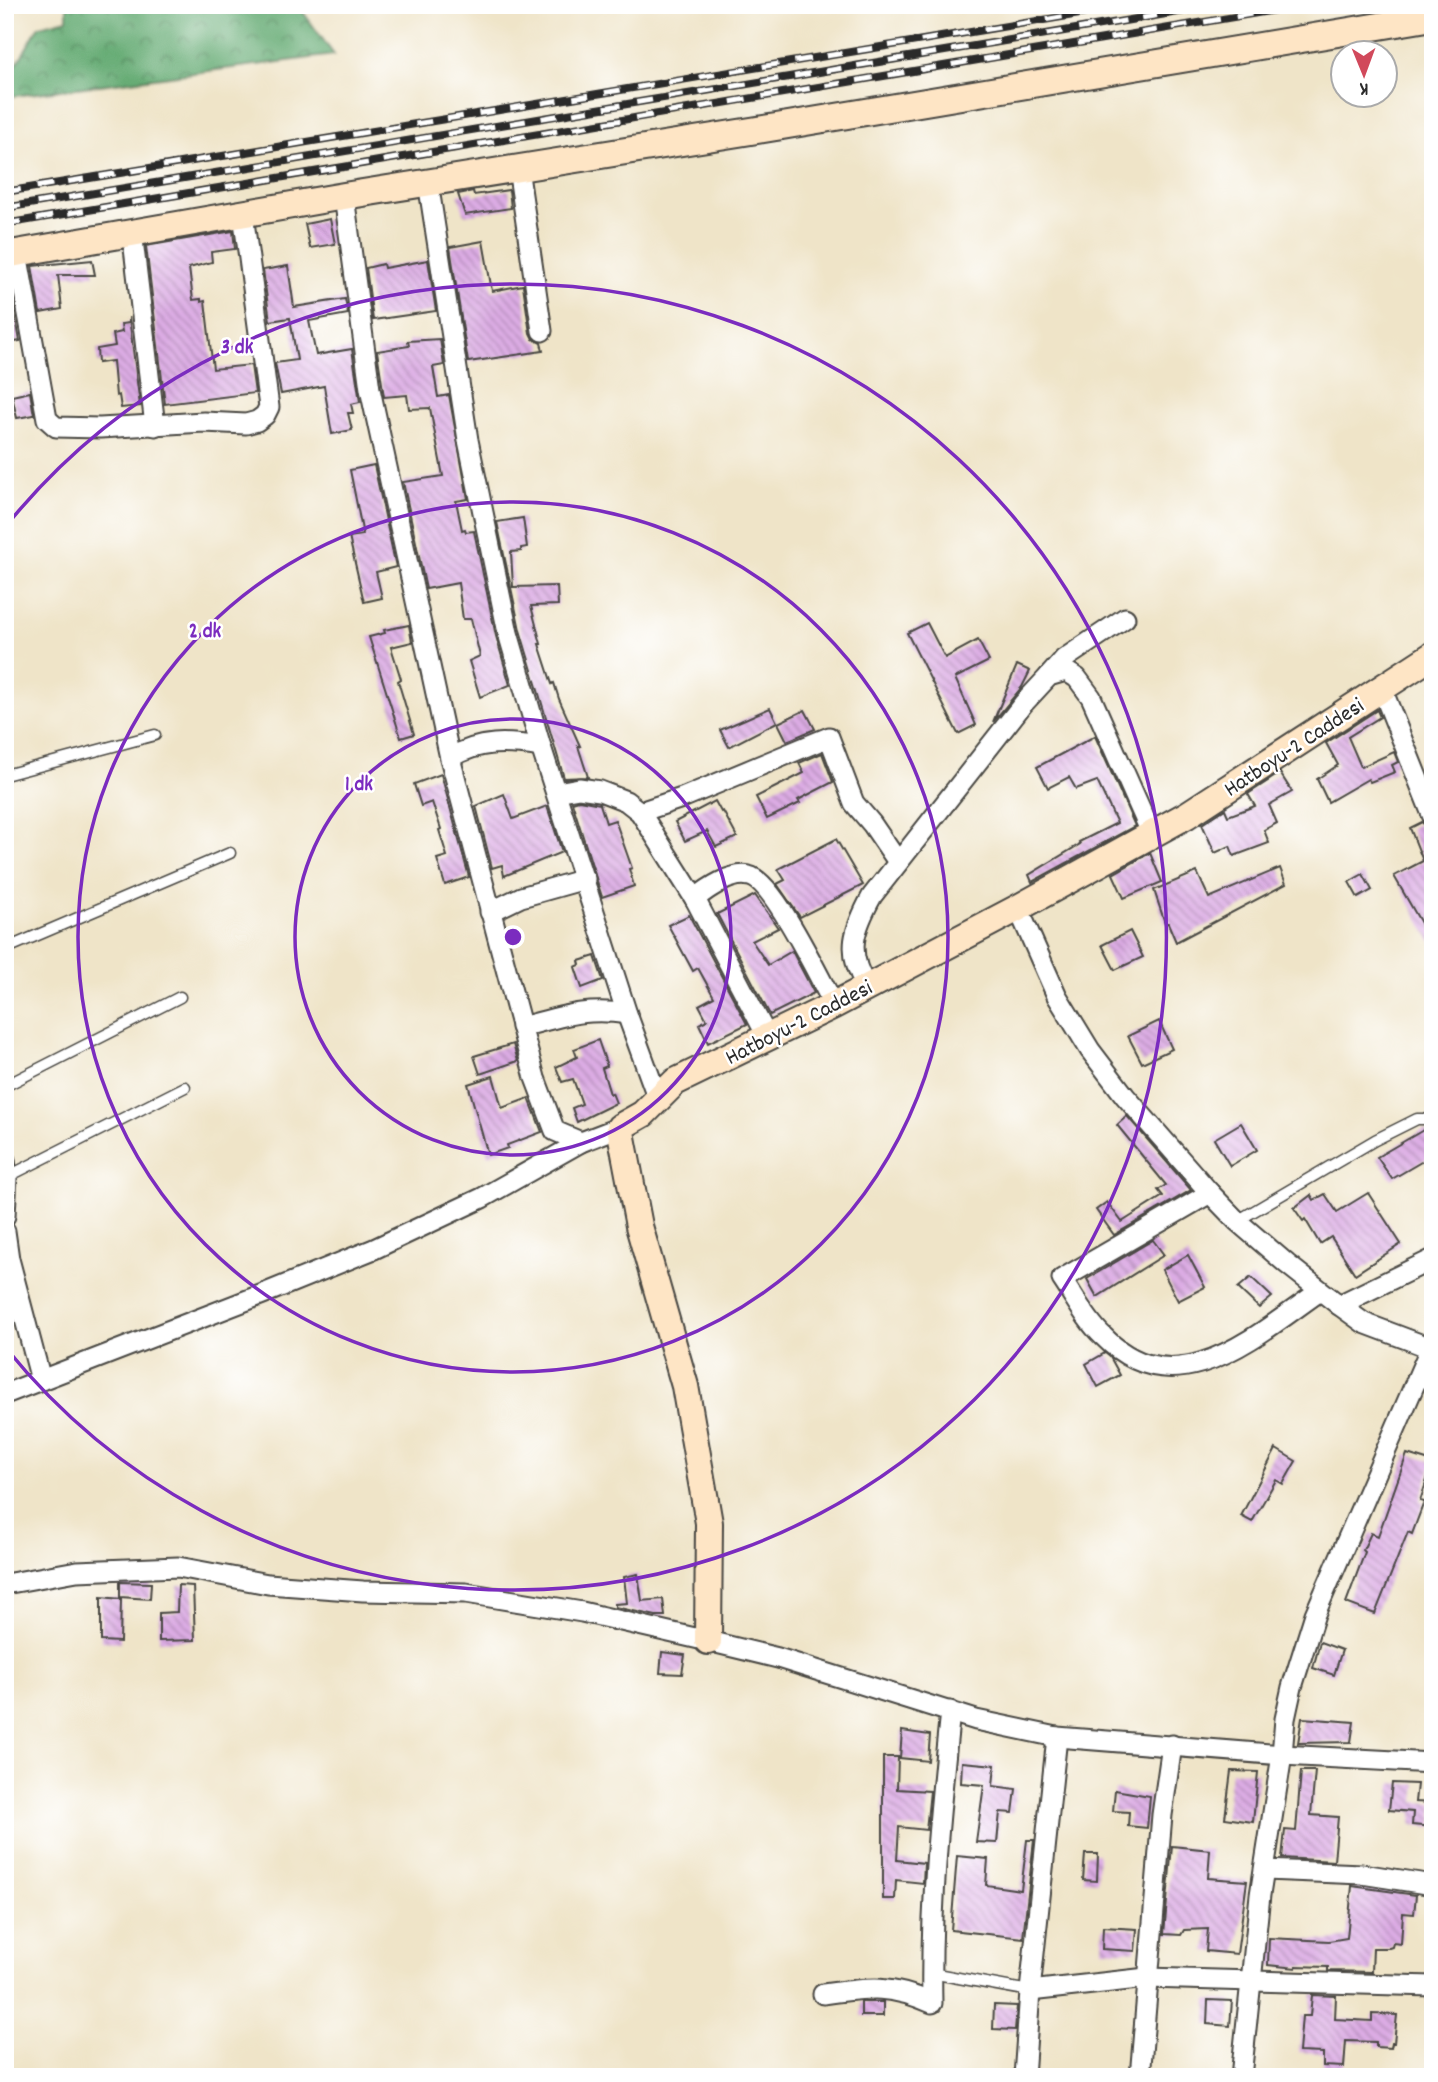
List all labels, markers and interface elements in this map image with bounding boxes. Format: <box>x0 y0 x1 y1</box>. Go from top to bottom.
north arrow <box>1330 38 1400 108</box>
text: K <box>1359 74 1369 101</box>
text: 3 dk <box>221 334 254 364</box>
text: 2 dk <box>189 618 222 648</box>
street label: Hatboyu-2 Caddesi <box>1218 691 1372 807</box>
text: 1 dk <box>345 771 373 801</box>
centre of rings <box>501 925 525 949</box>
street label: Hatboyu-2 Caddesi <box>720 973 879 1075</box>

